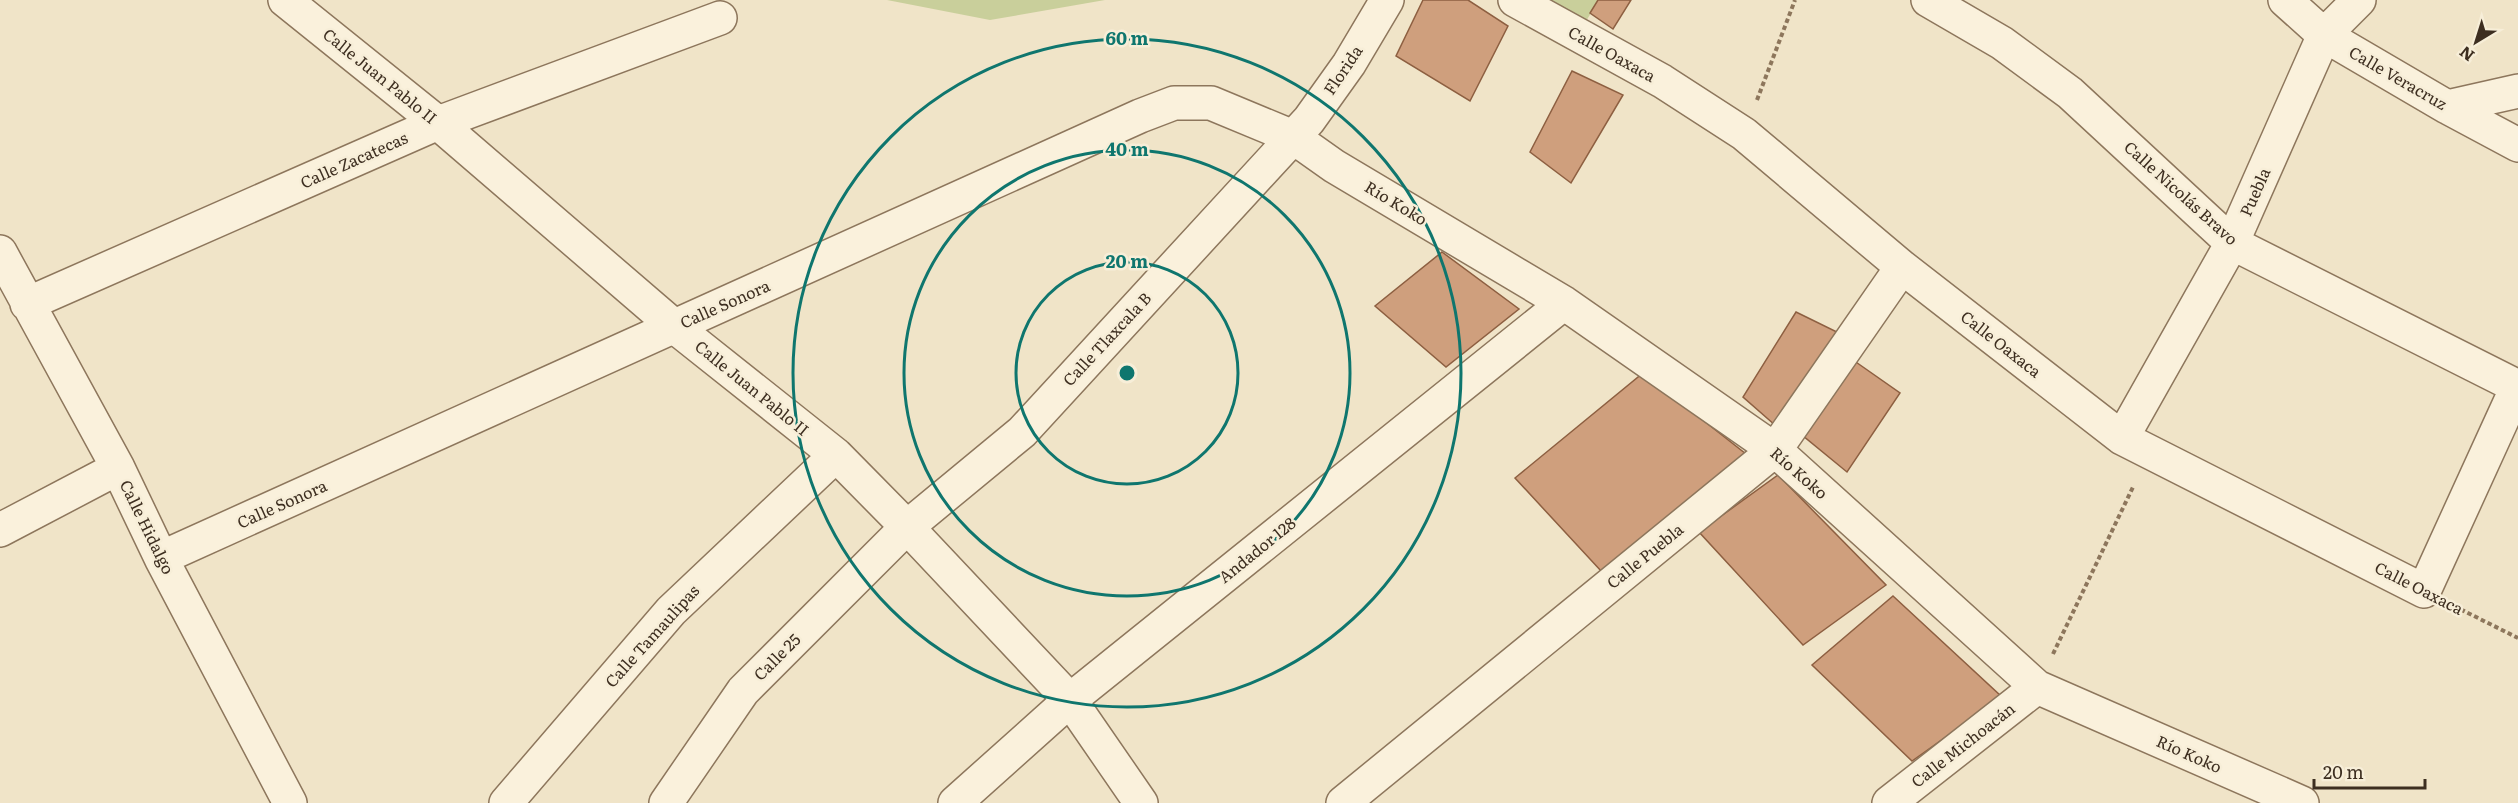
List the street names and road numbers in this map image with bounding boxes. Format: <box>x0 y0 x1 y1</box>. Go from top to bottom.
street label: Calle Oaxaca <box>1564 19 1661 87</box>
street label: Calle Juan Pablo II <box>318 22 443 129</box>
street label: Calle Veracruz <box>2345 39 2452 115</box>
street label: Florida <box>1317 40 1368 99</box>
street label: Calle Zacatecas <box>296 125 411 193</box>
street label: Calle Nicolás Bravo <box>2119 135 2244 250</box>
street label: Puebla <box>2233 163 2276 220</box>
street label: Río Koko <box>1361 174 1432 230</box>
street label: Calle Sonora <box>676 272 774 334</box>
street label: Calle Tlaxcala B <box>1056 286 1156 391</box>
street label: Calle Oaxaca <box>1956 304 2047 383</box>
street label: Calle Juan Pablo II <box>690 334 815 441</box>
street label: Río Koko <box>1766 440 1834 504</box>
street label: Calle Sonora <box>233 472 331 534</box>
street label: Calle Hidalgo <box>115 475 181 578</box>
street label: Andador 128 <box>1213 510 1300 588</box>
street label: Calle Puebla <box>1601 516 1688 594</box>
street label: Calle Oaxaca <box>2371 554 2468 620</box>
street label: Calle Tamaulipas <box>599 579 704 692</box>
street label: Calle 25 <box>747 627 805 685</box>
street label: Calle Michoacán <box>1905 696 2020 793</box>
street label: Río Koko <box>2153 728 2226 778</box>

